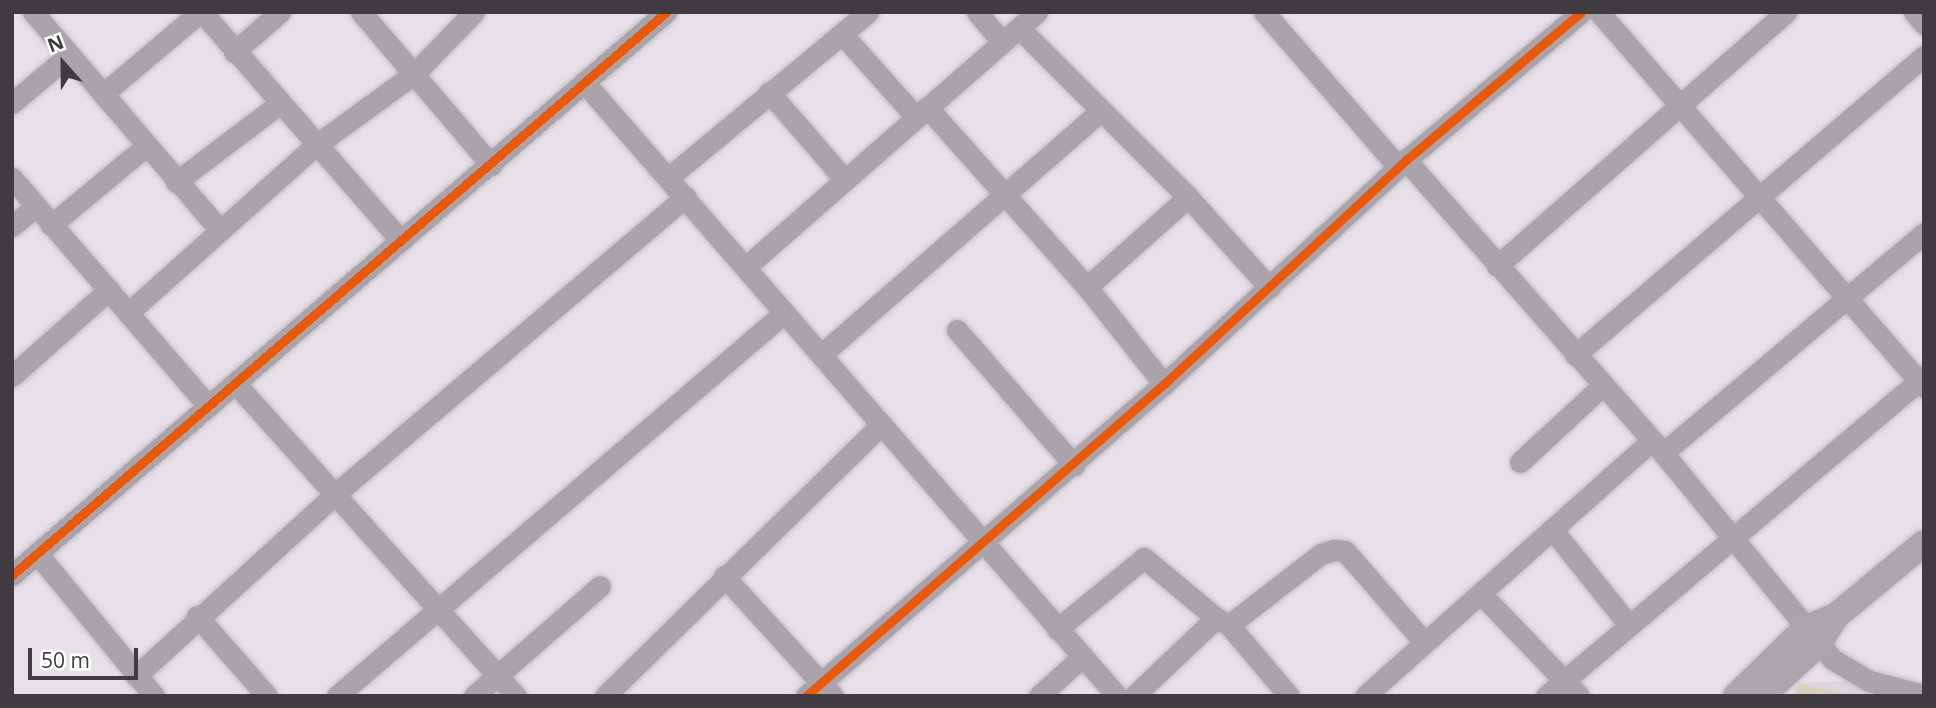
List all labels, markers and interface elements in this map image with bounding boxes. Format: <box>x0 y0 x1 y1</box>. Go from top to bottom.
north arrow <box>28 28 98 98</box>
text: N <box>44 28 67 58</box>
scale bar <box>32 634 142 678</box>
text: 50 m <box>41 646 90 674</box>

